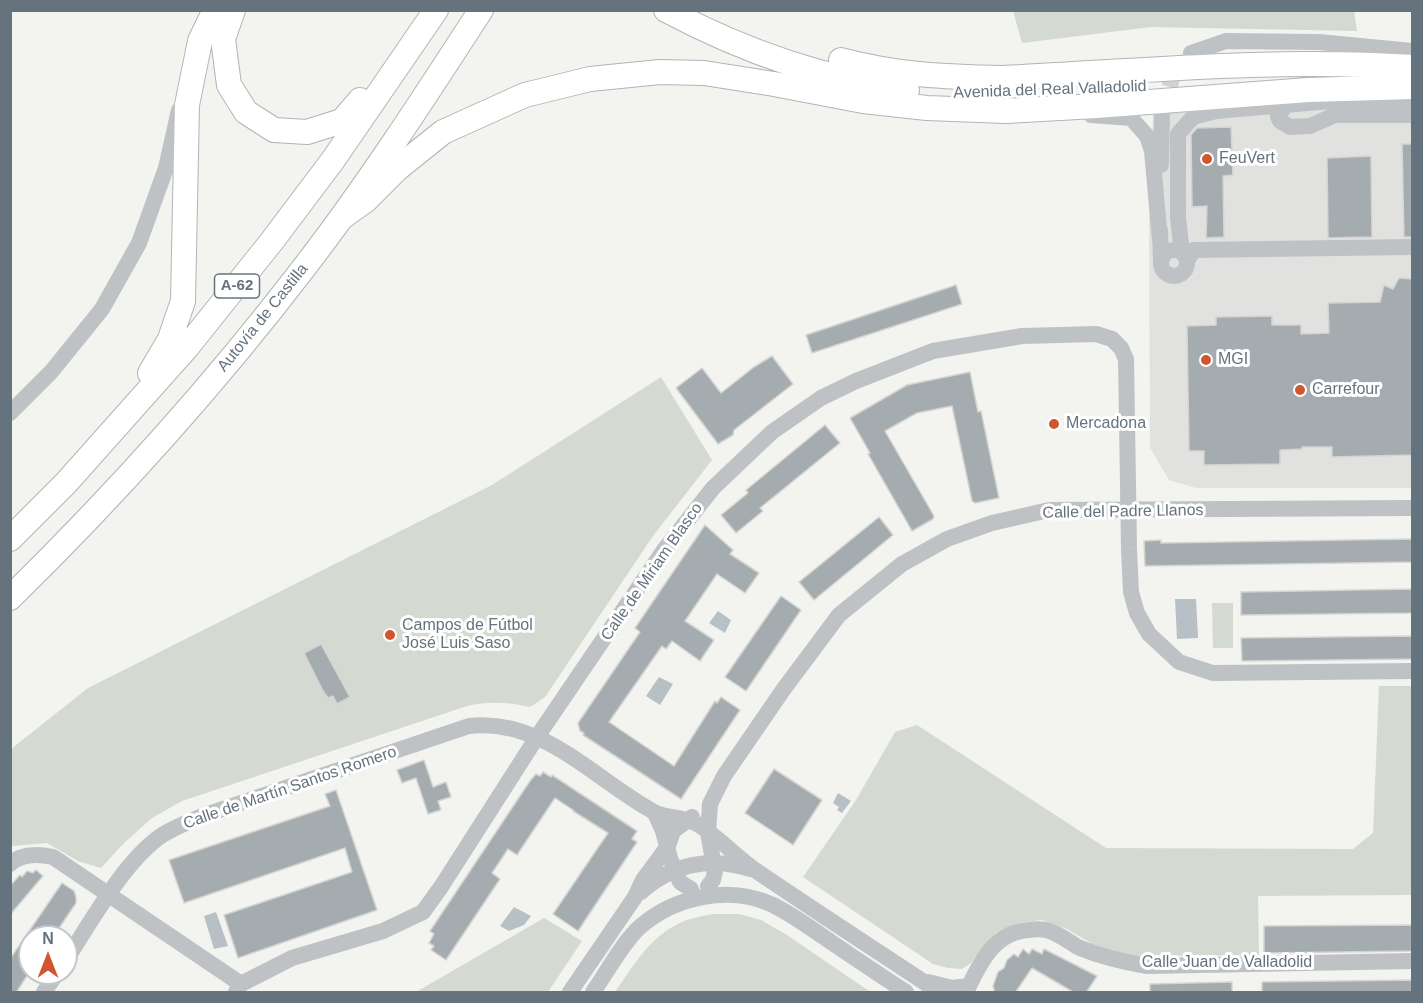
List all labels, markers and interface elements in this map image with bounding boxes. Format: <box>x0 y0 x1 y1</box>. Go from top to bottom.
street label: Avenida del Real Valladolid <box>953 77 1147 103</box>
place label: FeuVert <box>1219 149 1275 169</box>
marker: FeuVert <box>1200 152 1214 166</box>
street label: Autovía de Castilla <box>214 260 312 376</box>
road number: A-62 <box>214 274 260 298</box>
place label: MGI <box>1218 350 1248 370</box>
marker: MGI <box>1199 353 1213 367</box>
place label: Carrefour <box>1312 380 1380 400</box>
marker: Carrefour <box>1293 383 1307 397</box>
place label: Mercadona <box>1066 414 1146 434</box>
marker: Mercadona <box>1047 417 1061 431</box>
street label: Calle de Miriam Blasco <box>597 499 707 645</box>
street label: Calle del Padre Llanos <box>1042 501 1204 523</box>
place label: Campos de Fútbol José Luis Saso <box>402 616 533 654</box>
marker: Campos de Fútbol José Luis Saso <box>383 628 397 642</box>
street label: Calle de Martín Santos Romero <box>181 742 399 834</box>
north arrow <box>18 925 78 985</box>
text: N <box>42 930 54 947</box>
street label: Calle Juan de Valladolid <box>1142 953 1312 973</box>

